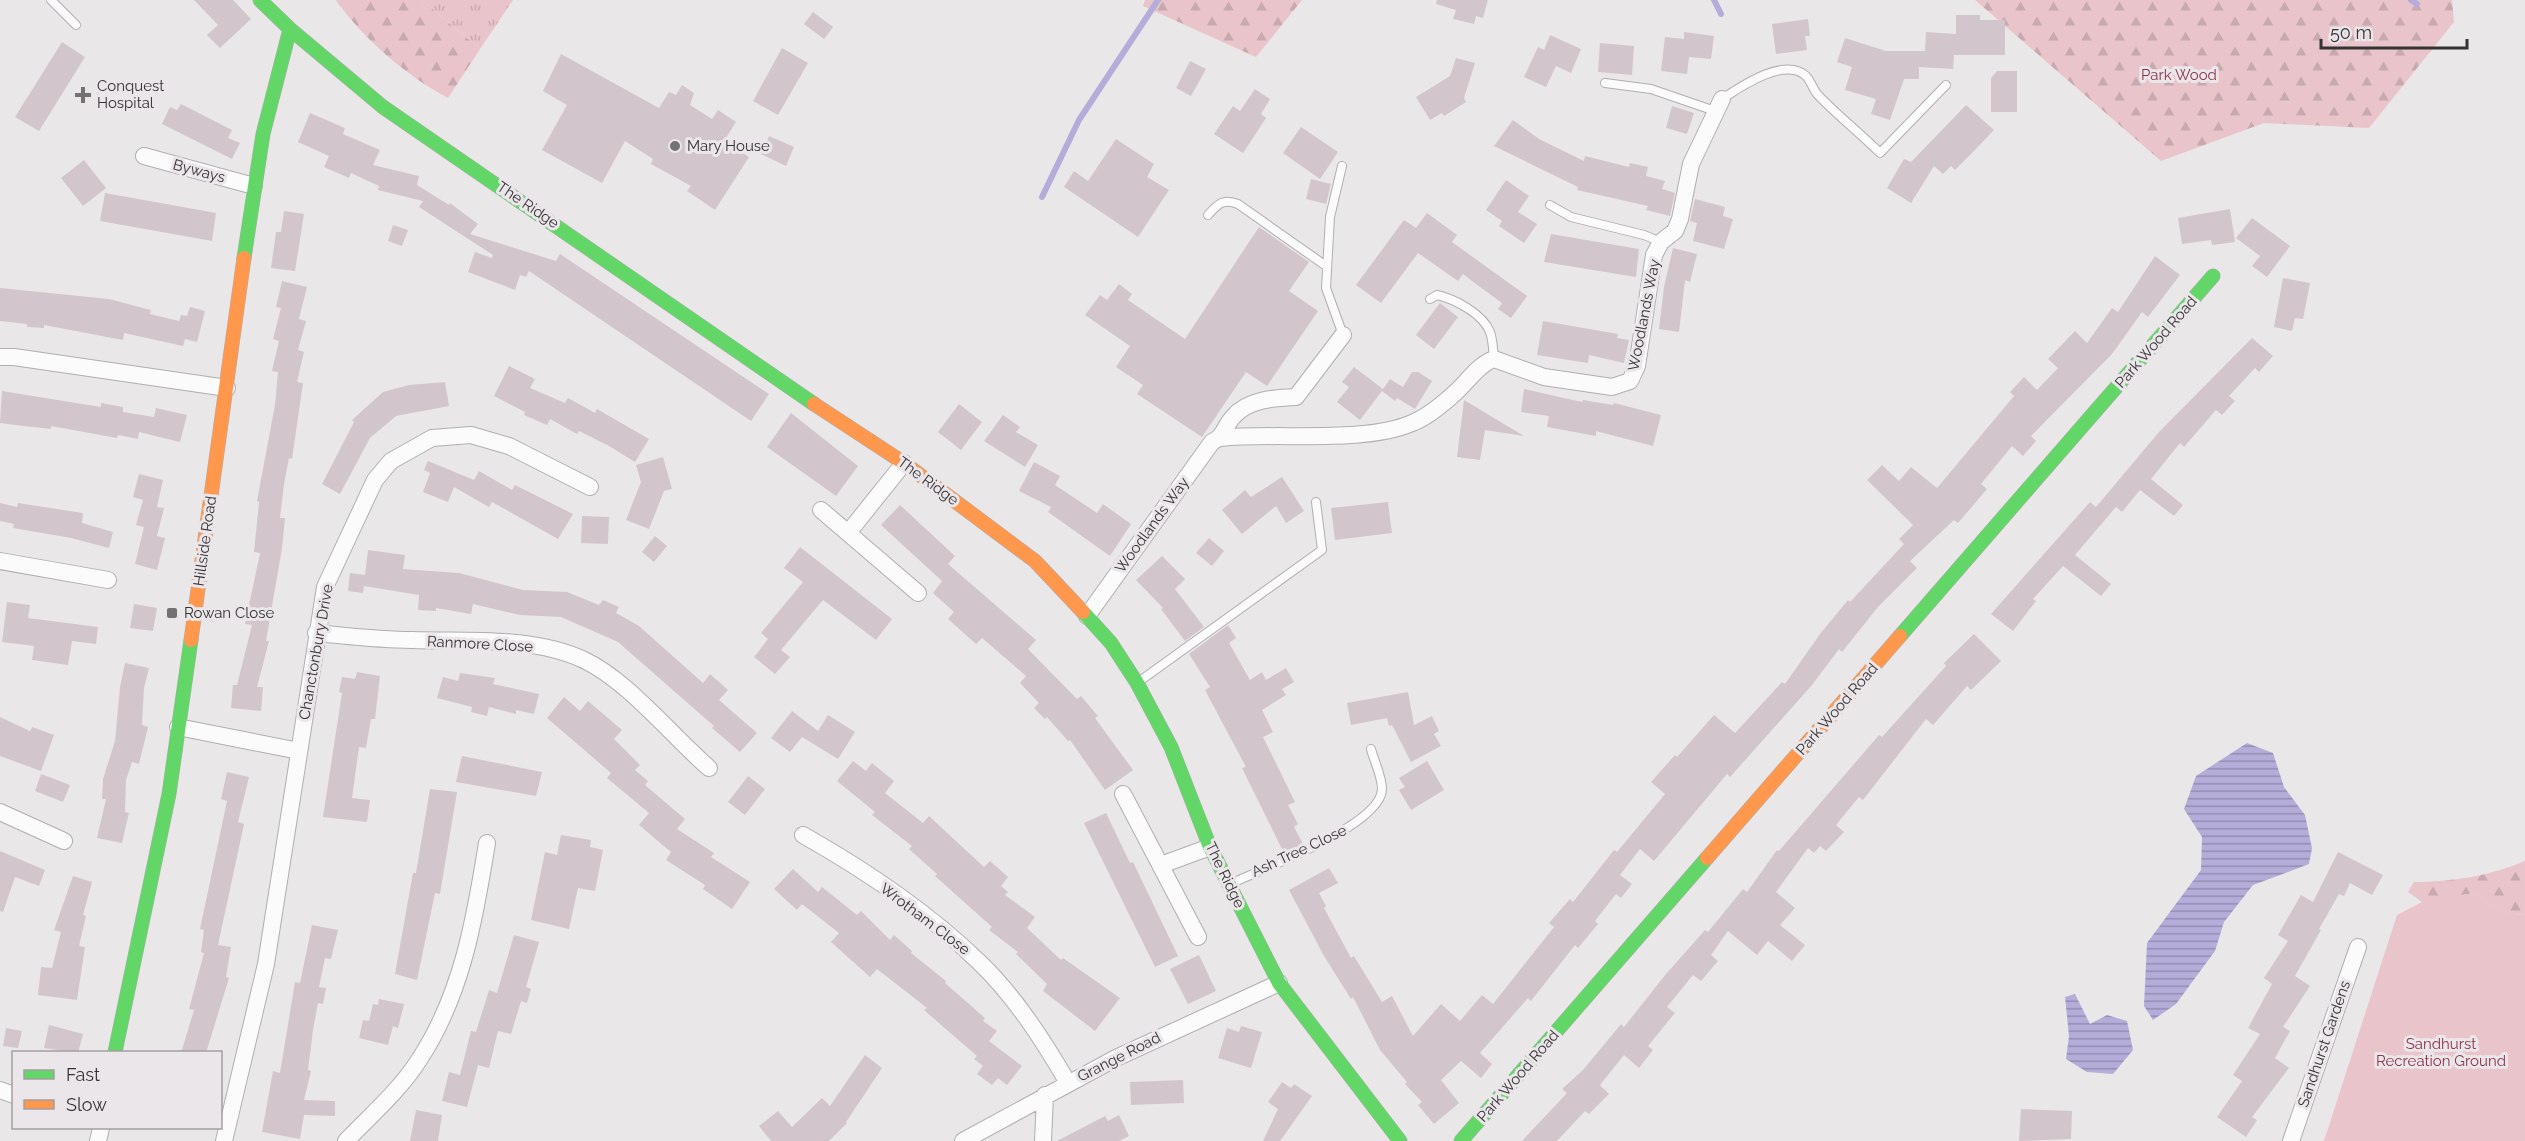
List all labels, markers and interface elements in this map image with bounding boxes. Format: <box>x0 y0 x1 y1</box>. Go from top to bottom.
scale bar <box>2321 12 2466 50</box>
text: 50 m <box>2330 22 2372 43</box>
park label: Park Wood <box>2141 66 2217 84</box>
place label: Conquest Hospital <box>97 77 164 112</box>
marker: Conquest Hospital <box>74 86 92 104</box>
place label: Mary House <box>687 137 770 155</box>
marker: Mary House <box>668 139 682 153</box>
street label: Byways <box>171 155 227 187</box>
street label: The Ridge <box>494 178 563 232</box>
street label: Woodlands Way <box>1624 257 1664 373</box>
street label: Park Wood Road <box>2111 292 2201 392</box>
street label: The Ridge <box>894 453 962 509</box>
street label: Woodlands Way <box>1111 474 1193 576</box>
street label: Hillside Road <box>190 495 220 587</box>
street label: Chanctonbury Drive <box>295 583 337 721</box>
place label: Rowan Close <box>184 604 274 622</box>
marker: Rowan Close <box>165 606 179 620</box>
street label: Ranmore Close <box>426 632 534 656</box>
street label: Park Wood Road <box>1792 659 1882 759</box>
street label: Ash Tree Close <box>1249 821 1350 881</box>
street label: The Ridge <box>1201 839 1249 911</box>
street label: Wrotham Close <box>877 879 974 959</box>
street label: Sandhurst Gardens <box>2294 978 2354 1110</box>
street label: Park Wood Road <box>1473 1026 1563 1126</box>
street label: Grange Road <box>1074 1028 1164 1086</box>
park label: Sandhurst Recreation Ground <box>2376 1035 2506 1070</box>
legend <box>12 1051 222 1129</box>
text: Fast <box>66 1064 100 1085</box>
text: Slow <box>66 1094 107 1115</box>

